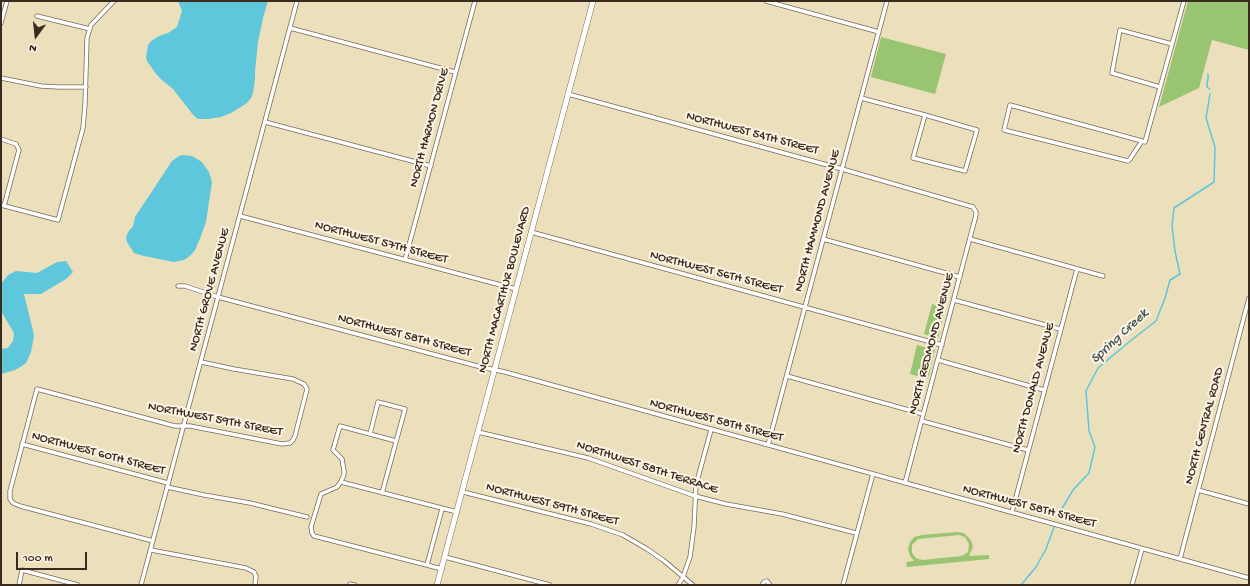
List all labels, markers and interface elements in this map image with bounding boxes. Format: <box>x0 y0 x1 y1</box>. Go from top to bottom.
north arrow <box>16 16 56 56</box>
text: N <box>28 41 38 54</box>
street label: NORTH HARMON DRIVE <box>407 67 453 189</box>
street label: NORTHWEST 54TH STREET <box>684 109 820 159</box>
street label: NORTH HAMMOND AVENUE <box>791 148 845 294</box>
street label: NORTH MACARTHUR BOULEVARD <box>475 205 535 375</box>
street label: NORTHWEST 57TH STREET <box>313 218 449 268</box>
street label: NORTH GROVE AVENUE <box>186 227 234 353</box>
street label: NORTHWEST 56TH STREET <box>648 248 784 298</box>
street label: NORTH REDMOND AVENUE <box>906 271 958 417</box>
water label: Spring Creek <box>1088 306 1152 368</box>
street label: NORTHWEST 58TH STREET <box>336 311 472 361</box>
street label: NORTH DONALD AVENUE <box>1009 321 1059 455</box>
street label: NORTH CENTRAL ROAD <box>1182 366 1228 486</box>
street label: NORTHWEST 58TH STREET <box>648 396 784 446</box>
street label: NORTHWEST 59TH STREET <box>146 399 284 441</box>
street label: NORTHWEST 60TH STREET <box>30 429 166 479</box>
street label: NORTHWEST 58TH TERRACE <box>574 438 720 498</box>
street label: NORTHWEST 59TH STREET <box>484 480 620 530</box>
street label: NORTHWEST 58TH STREET <box>961 482 1097 532</box>
scale bar <box>18 544 89 570</box>
text: 100 m <box>23 552 53 566</box>

